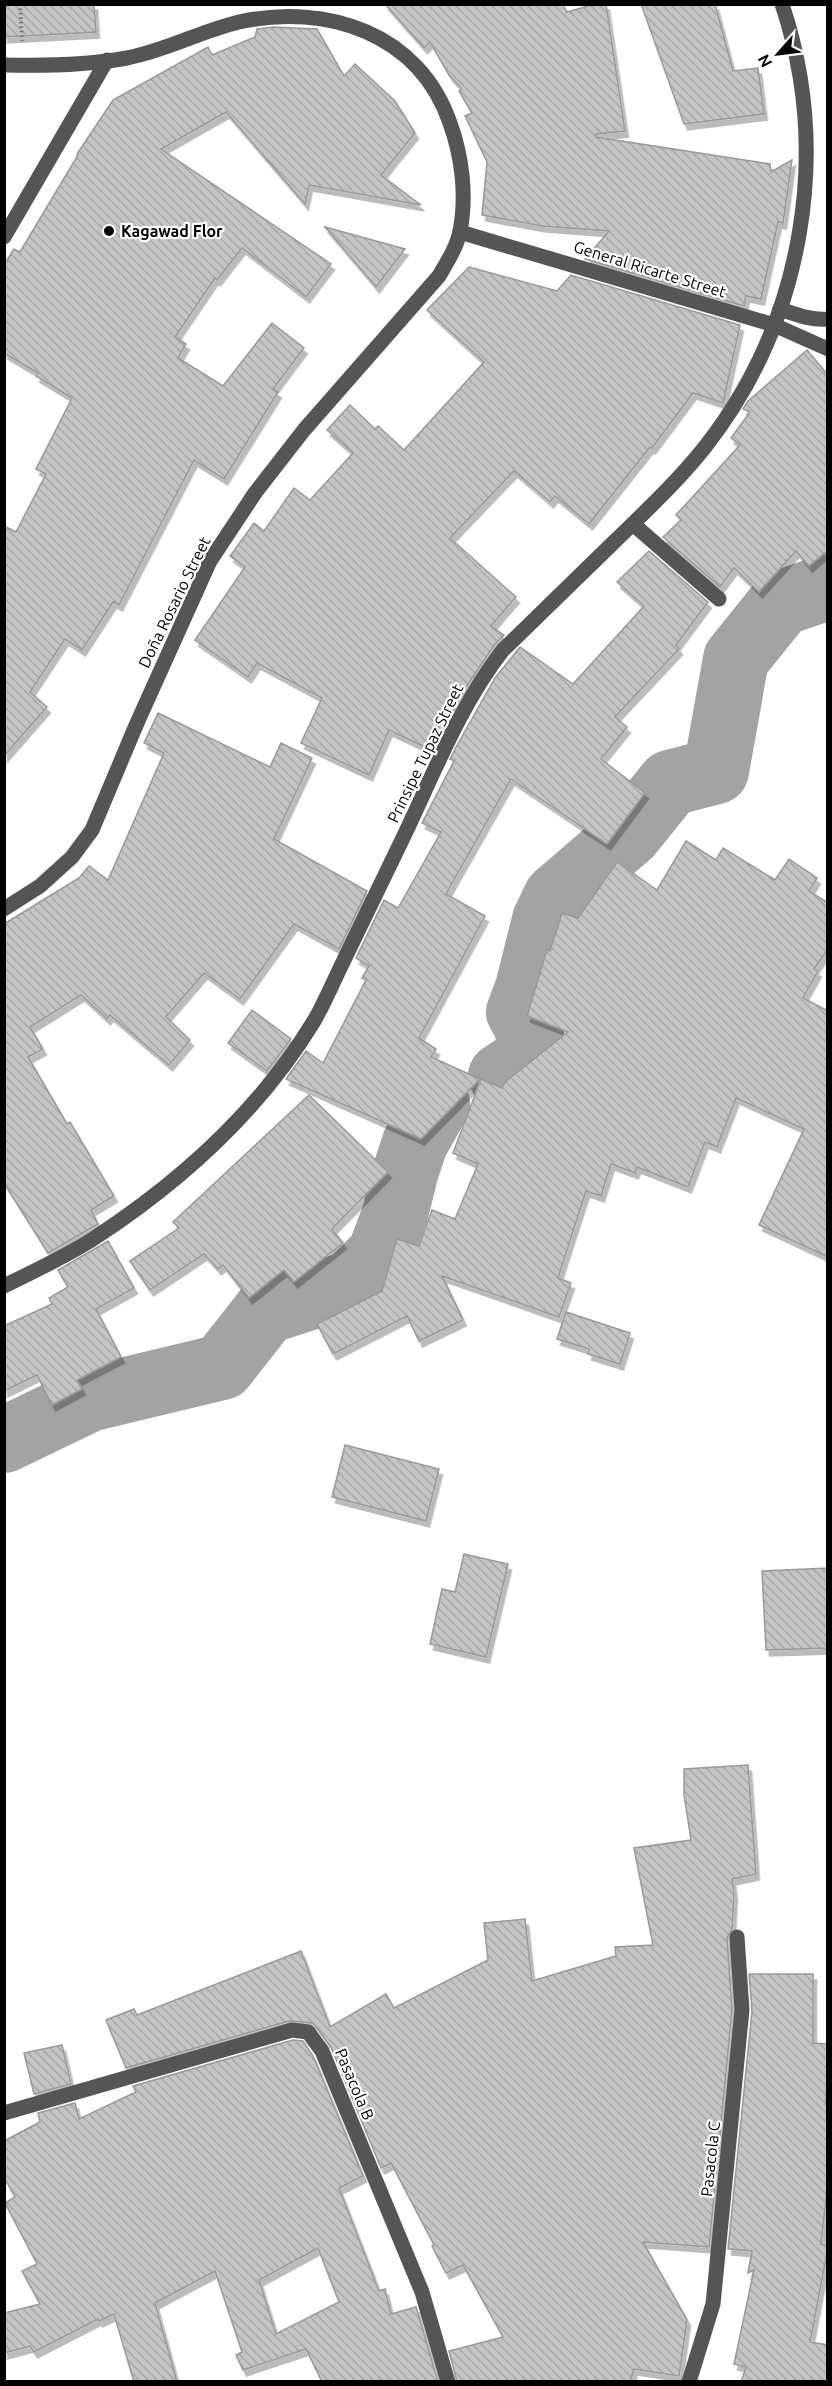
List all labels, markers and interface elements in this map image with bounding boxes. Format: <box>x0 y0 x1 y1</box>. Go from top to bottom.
north arrow <box>748 24 808 84</box>
text: N <box>754 52 776 71</box>
place label: Kagawad Flor <box>121 222 223 240</box>
marker: Kagawad Flor <box>102 224 116 238</box>
street label: General Ricarte Street <box>572 237 729 301</box>
street label: Doña Rosario Street <box>134 533 214 671</box>
street label: Prinsipe Tupaz Street <box>384 680 467 825</box>
street label: Pasacola B <box>332 2046 378 2122</box>
street label: Pasacola C <box>697 2120 723 2197</box>

